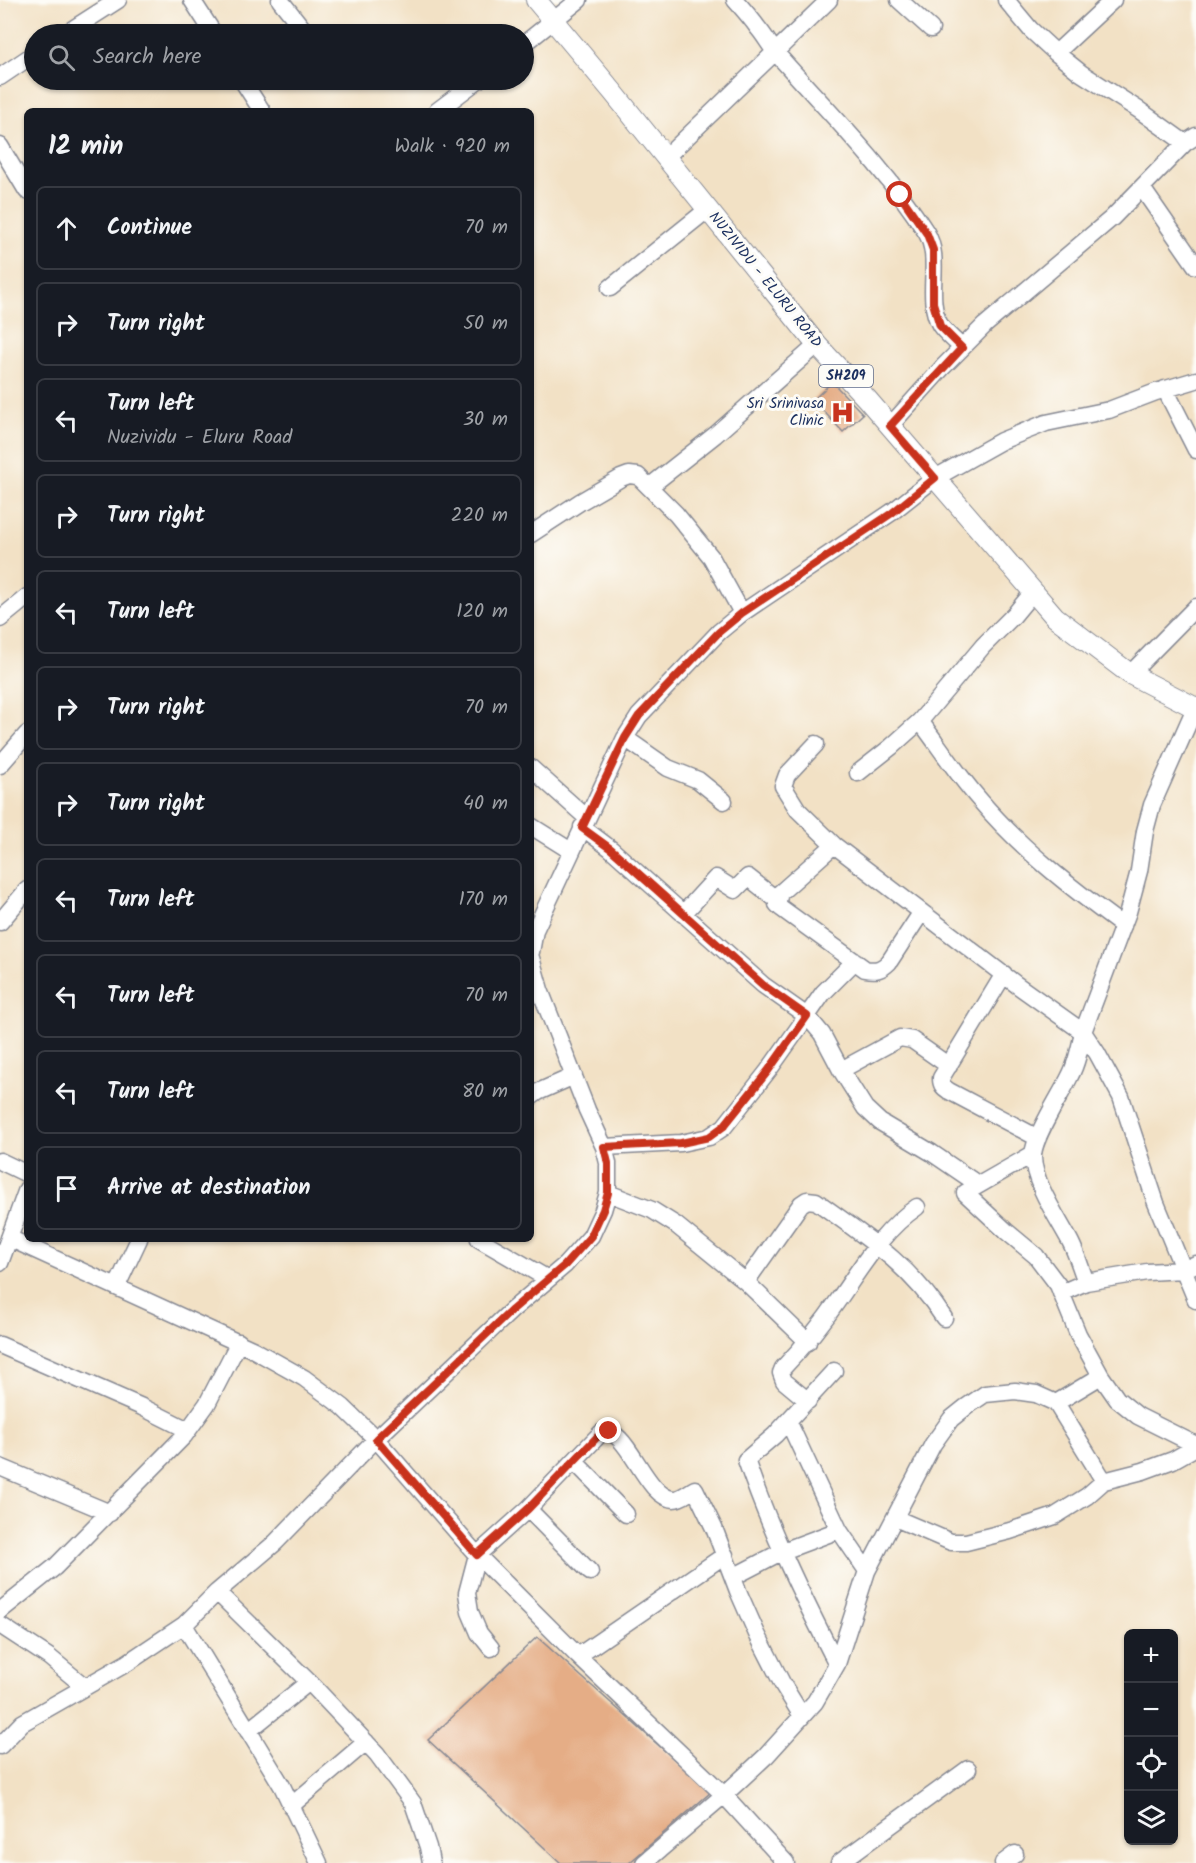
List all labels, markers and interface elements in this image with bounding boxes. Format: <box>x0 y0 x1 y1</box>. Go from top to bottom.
search box <box>24 24 534 90</box>
text: Search here <box>93 40 201 75</box>
icon: search <box>45 41 78 74</box>
text: 12 min <box>48 126 123 168</box>
text: Walk · 920 m <box>395 131 510 163</box>
route start <box>886 181 912 207</box>
street label: NUZIVIDU - ELURU ROAD <box>702 207 828 354</box>
text: Continue <box>107 211 192 246</box>
icon: ahead <box>50 212 83 245</box>
text: 70 m <box>465 212 508 244</box>
text: Turn right <box>107 307 205 342</box>
icon: right <box>50 308 83 341</box>
text: 50 m <box>463 308 508 340</box>
road number: SH209 <box>819 365 873 387</box>
text: Turn left <box>107 387 194 422</box>
place label: Sri Srinivasa Clinic <box>747 392 824 433</box>
hospital icon: Sri Srinivasa Clinic <box>829 400 855 426</box>
icon: left <box>50 404 83 437</box>
text: 30 m <box>463 404 508 436</box>
text: Nuzividu - Eluru Road <box>107 422 292 454</box>
text: Turn right <box>107 499 205 534</box>
icon: right <box>50 500 83 533</box>
text: 220 m <box>451 500 508 532</box>
text: Turn left <box>107 595 194 630</box>
icon: left <box>50 596 83 629</box>
text: 120 m <box>456 596 508 628</box>
text: Turn right <box>107 691 205 726</box>
icon: right <box>50 692 83 725</box>
text: 70 m <box>465 692 508 724</box>
text: Turn right <box>107 787 205 822</box>
icon: right <box>50 788 83 821</box>
text: 40 m <box>463 788 508 820</box>
text: Turn left <box>107 883 194 918</box>
icon: left <box>50 884 83 917</box>
text: 170 m <box>459 884 508 916</box>
text: Turn left <box>107 979 194 1014</box>
icon: left <box>50 980 83 1013</box>
text: 70 m <box>465 980 508 1012</box>
text: Turn left <box>107 1075 194 1110</box>
icon: left <box>50 1076 83 1109</box>
text: 80 m <box>462 1076 508 1108</box>
text: Arrive at destination <box>107 1171 310 1206</box>
icon: arrive <box>50 1172 83 1205</box>
route end <box>595 1417 621 1443</box>
map controls <box>1124 1629 1178 1845</box>
button: + <box>1124 1629 1178 1683</box>
button: − <box>1124 1683 1178 1737</box>
button: locate <box>1124 1737 1178 1791</box>
button: layers <box>1124 1791 1178 1845</box>

